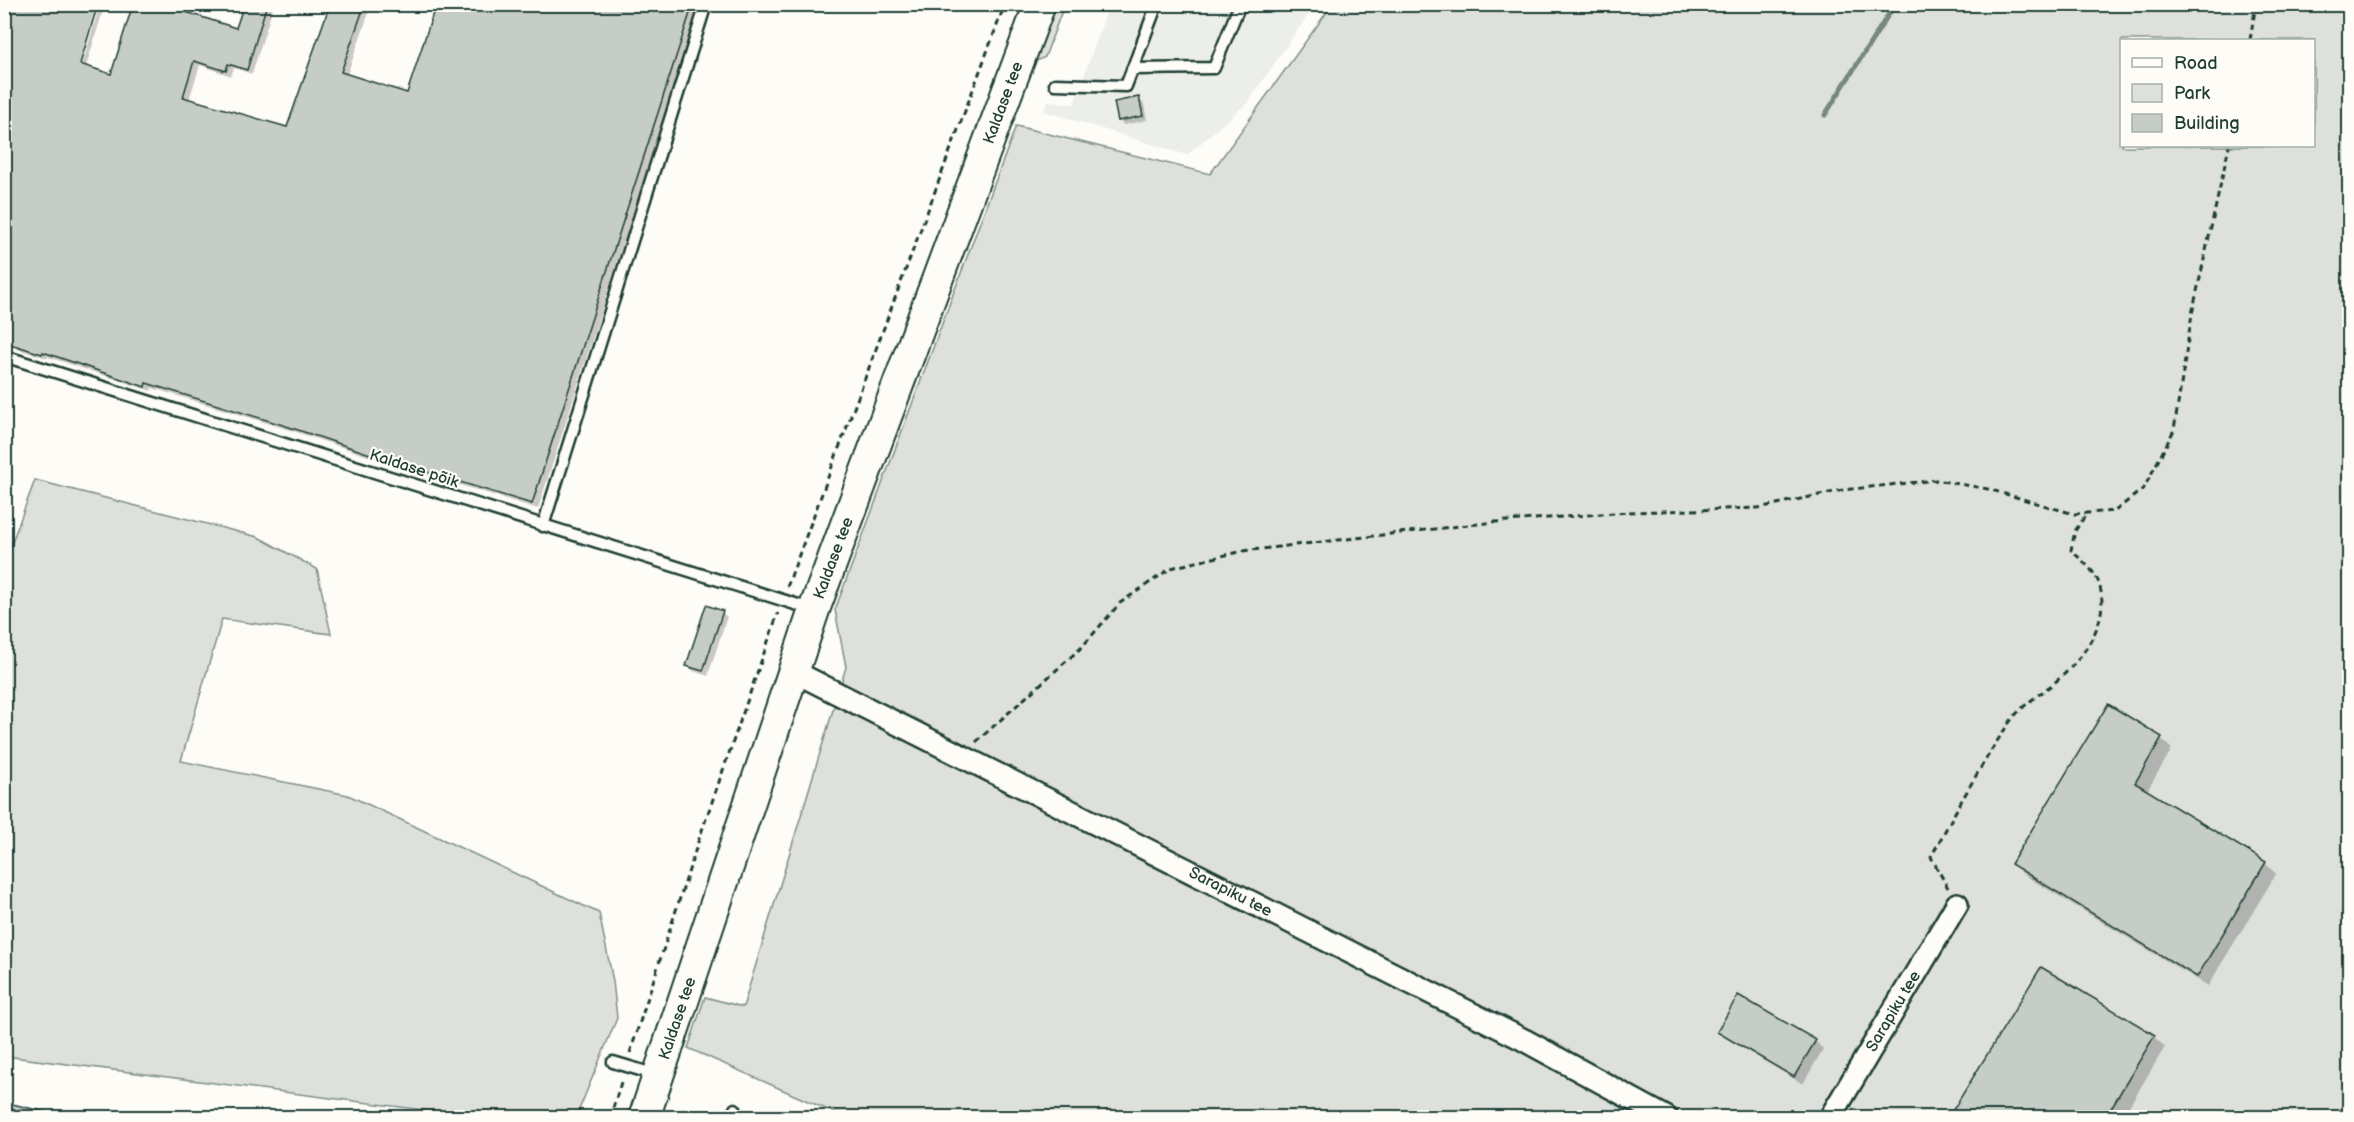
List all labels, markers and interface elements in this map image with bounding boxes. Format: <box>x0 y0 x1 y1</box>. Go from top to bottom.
legend <box>2120 39 2315 147</box>
text: Road <box>2174 53 2218 74</box>
street label: Kaldase tee <box>979 59 1027 146</box>
text: Park <box>2174 83 2210 104</box>
text: Building <box>2174 113 2240 134</box>
street label: Kaldase põik <box>367 446 461 492</box>
street label: Kaldase tee <box>809 514 857 602</box>
street label: Sarapiku tee <box>1186 863 1276 921</box>
street label: Sarapiku tee <box>1862 967 1925 1055</box>
street label: Kaldase tee <box>655 974 700 1062</box>

